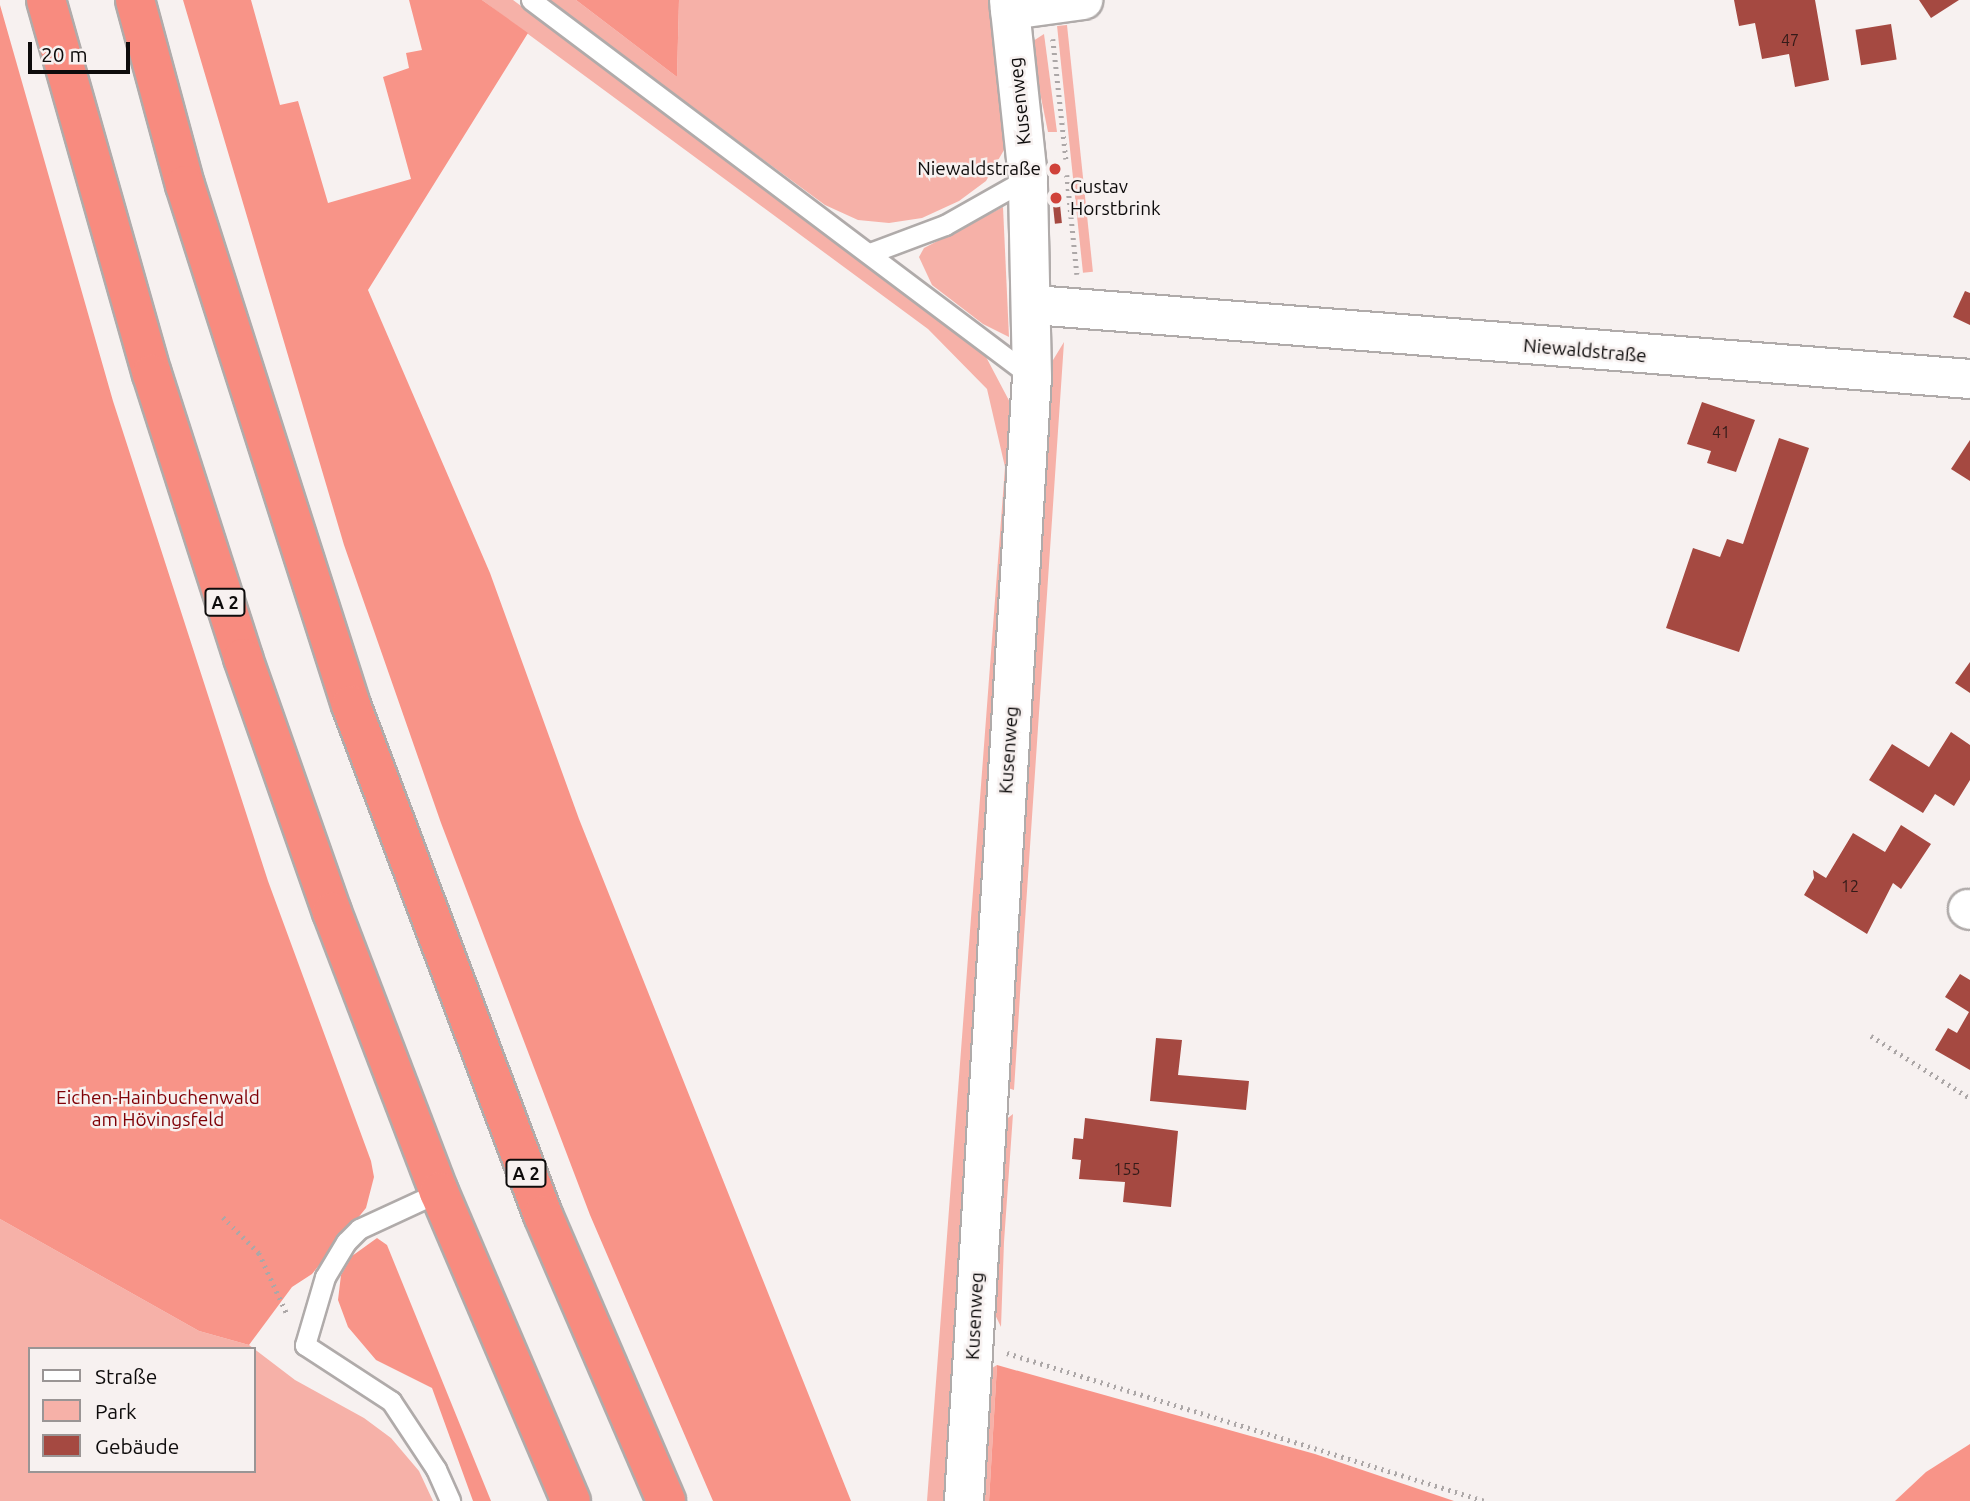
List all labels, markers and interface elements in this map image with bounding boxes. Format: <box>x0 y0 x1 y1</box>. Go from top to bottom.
scale bar <box>32 28 133 72</box>
house number: 47 <box>1781 30 1799 50</box>
text: 20 m <box>41 42 88 66</box>
street label: Kusenweg <box>1004 56 1036 146</box>
place label: Niewaldstraße <box>917 158 1041 180</box>
marker: Niewaldstraße <box>1047 161 1063 177</box>
place label: Gustav Horstbrink <box>1070 176 1161 220</box>
marker: Gustav Horstbrink <box>1048 190 1064 206</box>
street label: Niewaldstraße <box>1522 334 1648 368</box>
house number: 41 <box>1712 422 1730 442</box>
road number: A 2 <box>204 588 246 616</box>
street label: Kusenweg <box>995 705 1023 795</box>
house number: 12 <box>1841 876 1859 896</box>
park label: Eichen-Hainbuchenwald am Hövingsfeld <box>56 1087 260 1131</box>
road number: A 2 <box>505 1158 547 1188</box>
house number: 155 <box>1113 1159 1141 1179</box>
street label: Kusenweg <box>961 1271 989 1361</box>
legend <box>28 1347 256 1473</box>
text: Straße <box>95 1364 157 1388</box>
text: Park <box>95 1399 137 1423</box>
text: Gebäude <box>95 1434 179 1458</box>

